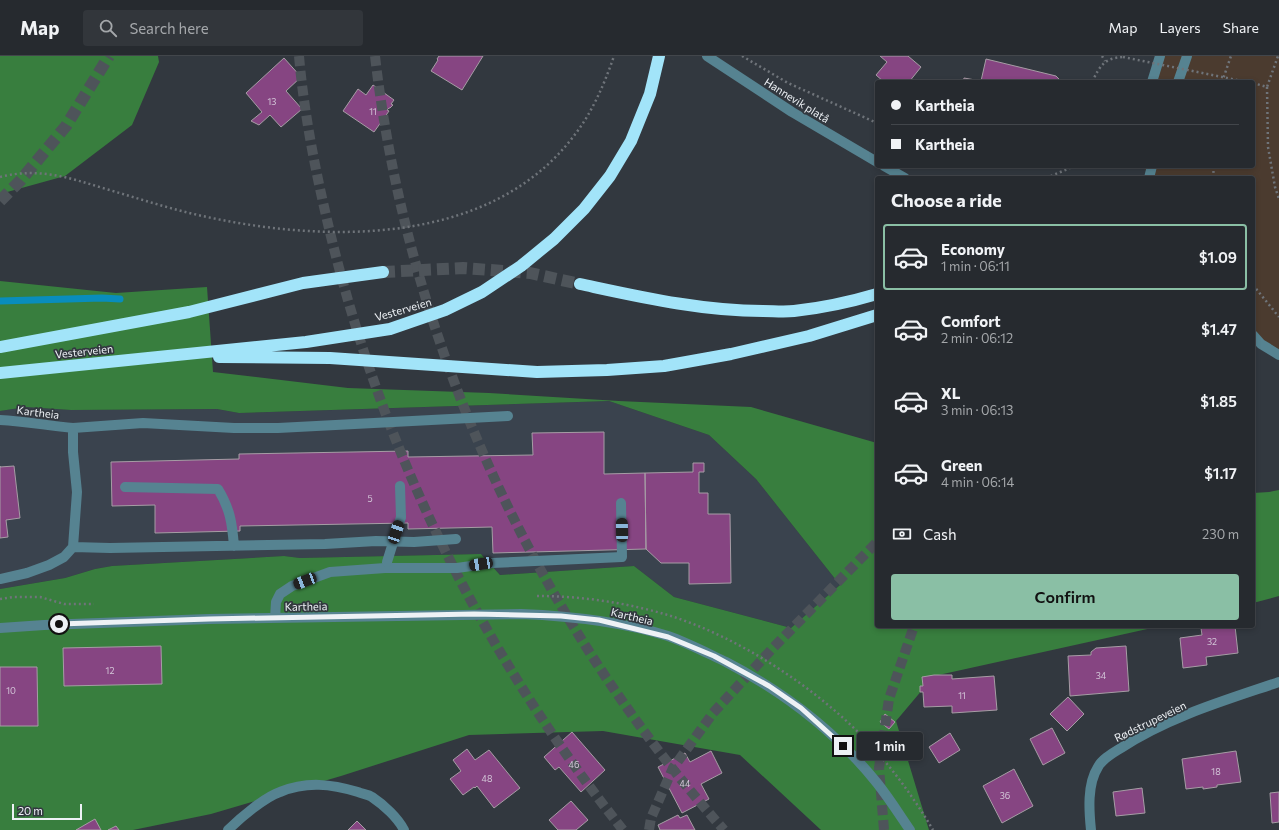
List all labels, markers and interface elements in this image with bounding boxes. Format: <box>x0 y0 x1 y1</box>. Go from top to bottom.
search box <box>83 10 363 46</box>
text: Map <box>20 16 59 39</box>
icon: search <box>97 17 119 39</box>
text: Search here <box>129 19 209 37</box>
text: Map <box>1109 19 1137 36</box>
text: Layers <box>1159 19 1201 36</box>
text: Share <box>1223 19 1259 36</box>
street label: Hannevik platå <box>762 75 832 125</box>
house number: 13 <box>268 96 276 107</box>
text: Kartheia <box>915 96 975 114</box>
house number: 11 <box>369 106 377 117</box>
text: Kartheia <box>915 135 975 153</box>
text: Choose a ride <box>891 189 1002 211</box>
icon: car <box>893 239 929 275</box>
text: Economy <box>941 240 1005 258</box>
text: $1.09 <box>1199 248 1237 266</box>
text: 1 min · 06:11 <box>941 258 1010 274</box>
street label: Vesterveien <box>373 295 433 323</box>
icon: car <box>893 311 929 347</box>
text: Comfort <box>941 312 1001 330</box>
text: $1.47 <box>1201 320 1237 338</box>
text: 2 min · 06:12 <box>941 330 1013 346</box>
street label: Vesterveien <box>54 341 114 361</box>
icon: car <box>893 383 929 419</box>
text: XL <box>941 384 960 402</box>
text: $1.85 <box>1200 392 1237 410</box>
text: 3 min · 06:13 <box>941 402 1014 418</box>
street label: Kartheia <box>16 403 60 421</box>
icon: car <box>893 455 929 491</box>
text: Green <box>941 456 982 474</box>
text: $1.17 <box>1204 464 1237 482</box>
text: 4 min · 06:14 <box>941 474 1014 490</box>
house number: 5 <box>367 493 373 504</box>
car <box>616 518 628 542</box>
car <box>387 519 405 545</box>
icon: cash <box>891 523 913 545</box>
text: Cash <box>923 525 957 543</box>
text: 230 m <box>1202 526 1239 542</box>
car <box>468 556 494 572</box>
car <box>292 571 318 591</box>
button: Confirm <box>891 574 1239 620</box>
street label: Kartheia <box>285 599 327 613</box>
street label: Kartheia <box>610 605 654 627</box>
route start <box>50 615 68 633</box>
house number: 32 <box>1207 636 1217 647</box>
house number: 12 <box>106 665 114 676</box>
house number: 34 <box>1096 670 1107 681</box>
house number: 10 <box>6 685 16 696</box>
house number: 11 <box>958 690 966 701</box>
street label: Rødstrupeveien <box>1112 698 1188 744</box>
callout: 1 min <box>857 732 923 760</box>
route end <box>834 737 852 755</box>
text: 1 min <box>875 738 905 754</box>
house number: 46 <box>569 759 579 770</box>
house number: 18 <box>1211 766 1221 777</box>
house number: 48 <box>482 773 492 784</box>
house number: 44 <box>680 778 691 789</box>
house number: 36 <box>1000 790 1010 801</box>
scale bar <box>12 802 82 821</box>
text: 20 m <box>18 804 43 817</box>

